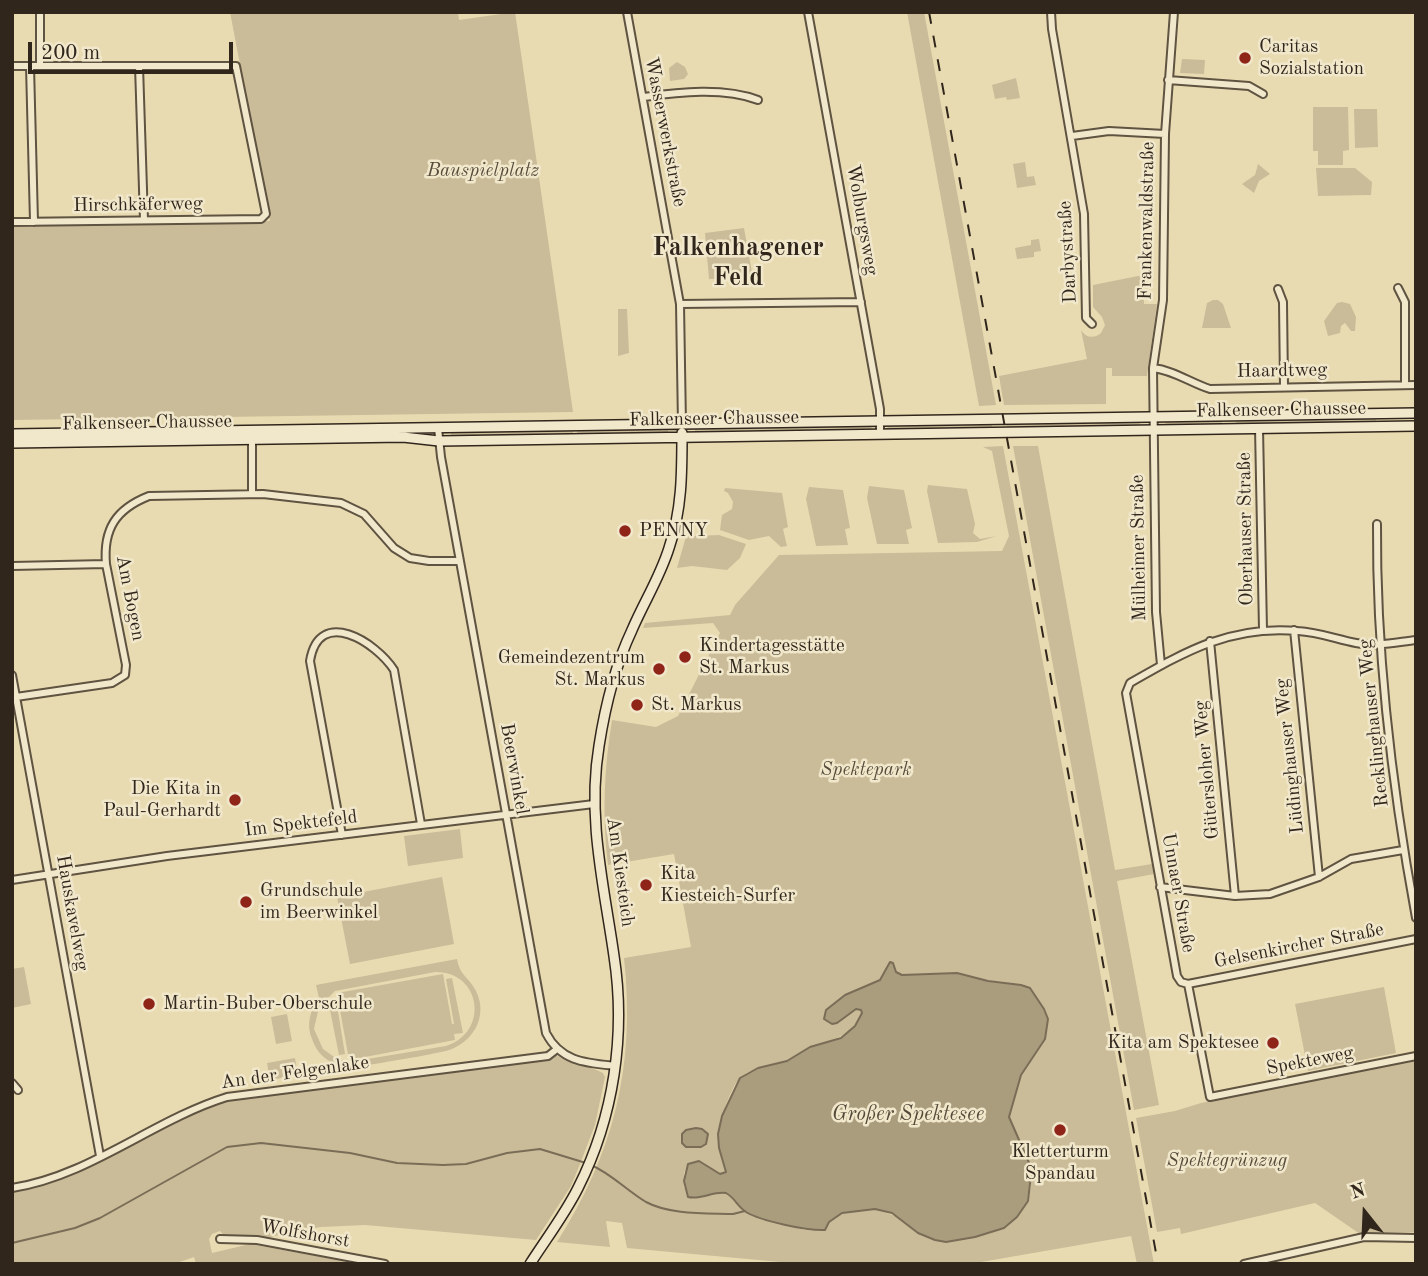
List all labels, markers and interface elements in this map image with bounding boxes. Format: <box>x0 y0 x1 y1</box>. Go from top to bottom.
scale bar <box>32 28 236 72</box>
place label: Caritas Sozialstation <box>1259 36 1364 80</box>
text: 200 m <box>41 43 100 64</box>
marker: Caritas Sozialstation <box>1237 50 1253 66</box>
street label: Wasserwerkstraße <box>639 55 691 209</box>
street label: Frankenwaldstraße <box>1134 142 1160 300</box>
park label: Bauspielplatz <box>427 160 539 182</box>
street label: Wolburgsweg <box>841 163 883 277</box>
street label: Hirschkäferweg <box>73 192 203 218</box>
street label: Darbystraße <box>1054 200 1082 304</box>
district label: Falkenhagener Feld <box>652 232 824 294</box>
street label: Haardtweg <box>1236 359 1328 383</box>
street label: Falkenseer Chaussee <box>1196 397 1366 423</box>
street label: Falkenseer Chaussee <box>629 406 799 432</box>
street label: Falkenseer Chaussee <box>62 410 232 436</box>
street label: Oberhauser Straße <box>1233 452 1259 606</box>
street label: Mülheimer Straße <box>1126 474 1152 622</box>
place label: PENNY <box>639 520 708 542</box>
marker: PENNY <box>617 523 633 539</box>
street label: Am Bogen <box>111 553 149 643</box>
place label: Kindertagesstätte St. Markus <box>699 635 845 679</box>
street label: Recklinghauser Weg <box>1354 638 1394 808</box>
place label: Gemeindezentrum St. Markus <box>498 647 645 691</box>
marker: Kindertagesstätte St. Markus <box>677 649 693 665</box>
marker: Gemeindezentrum St. Markus <box>651 661 667 677</box>
street label: Lüdinghauser Weg <box>1271 677 1309 835</box>
place label: St. Markus <box>651 694 741 716</box>
marker: St. Markus <box>629 697 645 713</box>
street label: Gütersloher Weg <box>1190 700 1224 840</box>
street label: Beerwinkel <box>495 722 533 816</box>
park label: Spektepark <box>821 759 911 781</box>
place label: Die Kita in Paul-Gerhardt <box>103 778 221 822</box>
marker: Die Kita in Paul-Gerhardt <box>227 792 243 808</box>
street label: Im Spektefeld <box>243 806 359 842</box>
street label: Am Kiesteich <box>601 816 639 928</box>
street label: Unnaer Straße <box>1156 831 1200 955</box>
street label: Hauskavelweg <box>51 853 93 973</box>
place label: Kita Kiesteich-Surfer <box>660 863 795 907</box>
marker: Kita Kiesteich-Surfer <box>638 877 654 893</box>
place label: Grundschule im Beerwinkel <box>260 880 378 924</box>
marker: Grundschule im Beerwinkel <box>238 894 254 910</box>
street label: Gelsenkircher Straße <box>1212 918 1386 974</box>
place label: Martin-Buber-Oberschule <box>163 993 372 1015</box>
marker: Martin-Buber-Oberschule <box>141 996 157 1012</box>
place label: Kita am Spektesee <box>1107 1032 1259 1054</box>
marker: Kita am Spektesee <box>1265 1035 1281 1051</box>
street label: Spekteweg <box>1264 1041 1356 1081</box>
street label: An der Felgenlake <box>219 1051 371 1095</box>
water label: Großer Spektesee <box>832 1101 984 1127</box>
marker: Kletterturm Spandau <box>1052 1122 1068 1138</box>
place label: Kletterturm Spandau <box>1011 1141 1109 1185</box>
park label: Spektegrünzug <box>1167 1150 1287 1172</box>
north arrow <box>1330 1178 1400 1248</box>
text: N <box>1349 1181 1368 1204</box>
street label: Wolfshorst <box>259 1215 351 1253</box>

